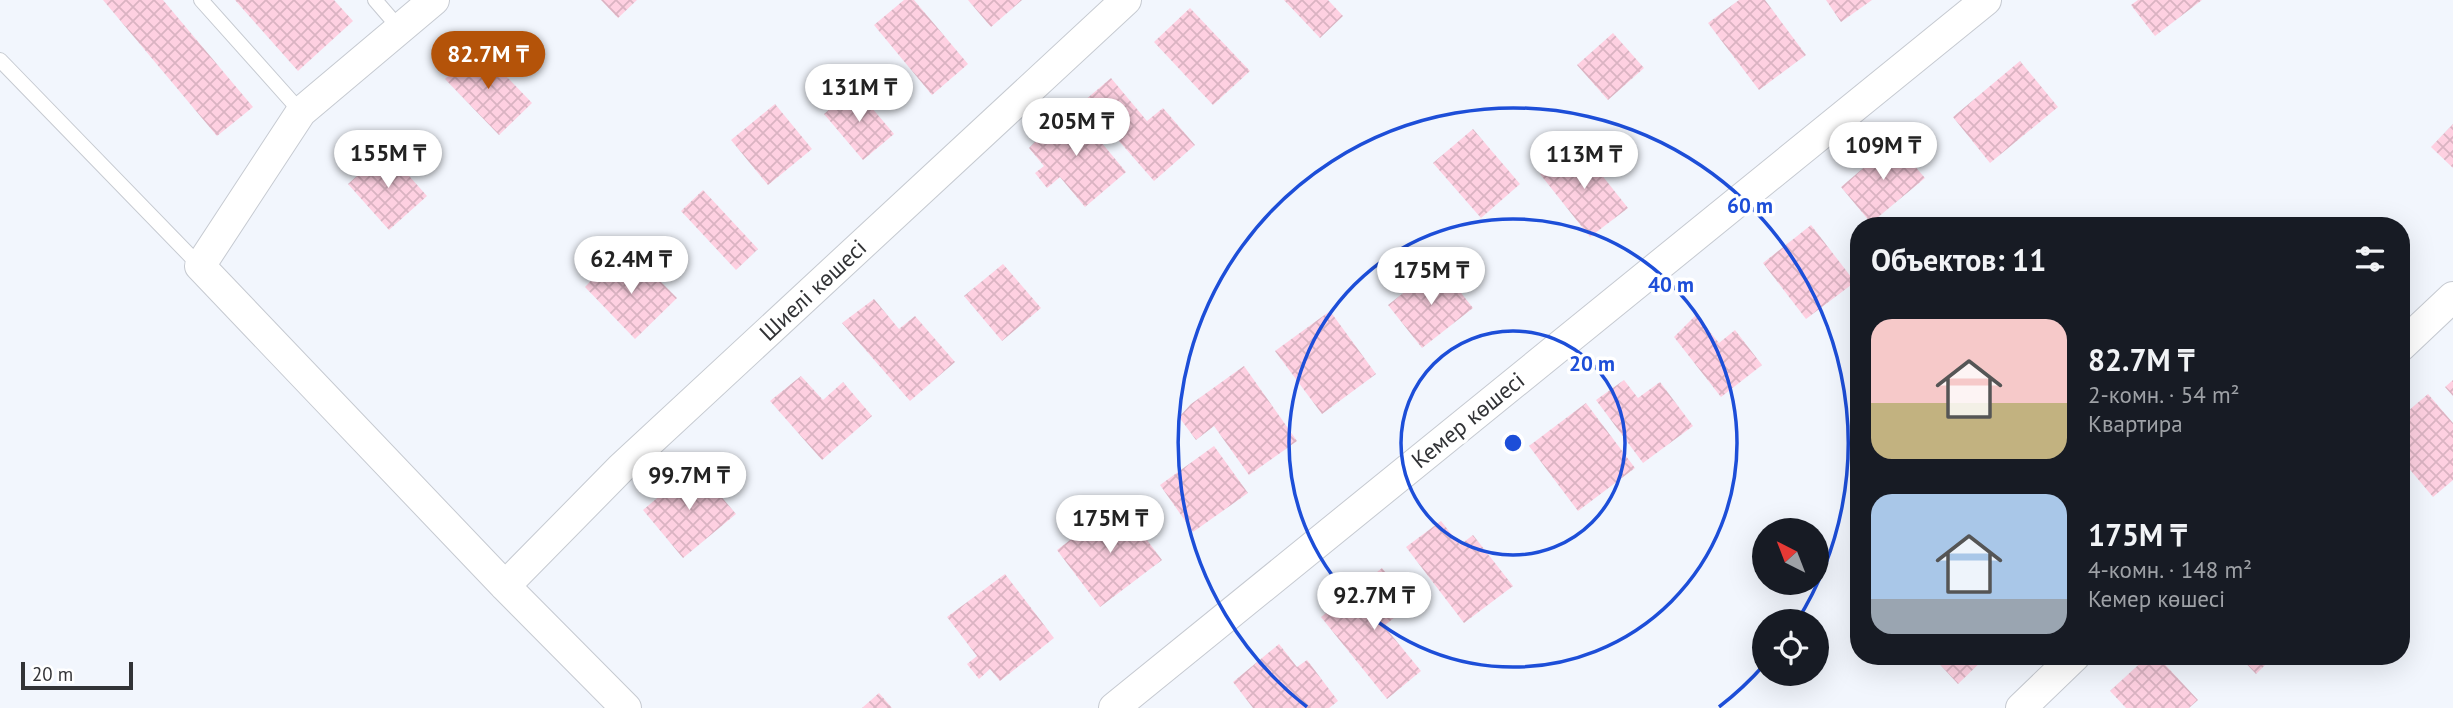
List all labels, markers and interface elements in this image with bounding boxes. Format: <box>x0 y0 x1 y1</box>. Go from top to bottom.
pin: 82.7M ₸ <box>423 32 553 91</box>
text: 82.7M ₸ <box>447 39 529 68</box>
pin: 131M ₸ <box>802 64 916 124</box>
text: 131M ₸ <box>821 72 897 101</box>
pin: 205M ₸ <box>1019 99 1133 158</box>
text: 205M ₸ <box>1038 106 1114 135</box>
pin: 109M ₸ <box>1826 122 1940 182</box>
pin: 155M ₸ <box>331 130 445 190</box>
text: 109M ₸ <box>1845 130 1921 159</box>
pin: 113M ₸ <box>1527 132 1641 191</box>
text: 155M ₸ <box>350 138 426 167</box>
text: 113M ₸ <box>1546 139 1622 168</box>
text: 60 m <box>1727 192 1773 219</box>
street label: Шиелі көшесі <box>753 233 872 347</box>
pin: 62.4M ₸ <box>566 236 696 296</box>
text: Объектов: 11 <box>1871 240 2046 279</box>
icon: filters <box>2351 240 2389 278</box>
text: 62.4M ₸ <box>590 244 672 273</box>
pin: 175M ₸ <box>1374 247 1488 307</box>
text: 175M ₸ <box>1393 255 1469 284</box>
text: 40 m <box>1648 271 1694 298</box>
text: 82.7M ₸ <box>2088 340 2194 379</box>
icon: home <box>1927 347 2011 431</box>
text: 20 m <box>1569 350 1615 377</box>
street label: Кемер көшесі <box>1405 365 1530 474</box>
text: 2-комн. · 54 m² <box>2088 380 2240 409</box>
text: Квартира <box>2088 409 2183 438</box>
centre of rings <box>1501 431 1525 455</box>
pin: 99.7M ₸ <box>624 452 754 512</box>
text: 99.7M ₸ <box>648 460 730 489</box>
pin: 175M ₸ <box>1053 496 1167 555</box>
text: 175M ₸ <box>1072 503 1148 532</box>
text: 175M ₸ <box>2088 515 2187 554</box>
north arrow <box>1752 518 1829 595</box>
map controls <box>1752 518 1829 686</box>
icon: home <box>1927 522 2011 606</box>
text: 4-комн. · 148 m² <box>2088 555 2252 584</box>
pin: 92.7M ₸ <box>1309 572 1439 632</box>
text: 92.7M ₸ <box>1333 580 1415 609</box>
text: Кемер көшесі <box>2088 584 2225 613</box>
button: locate <box>1752 609 1829 686</box>
scale bar <box>21 659 133 691</box>
text: 20 m <box>32 662 73 686</box>

